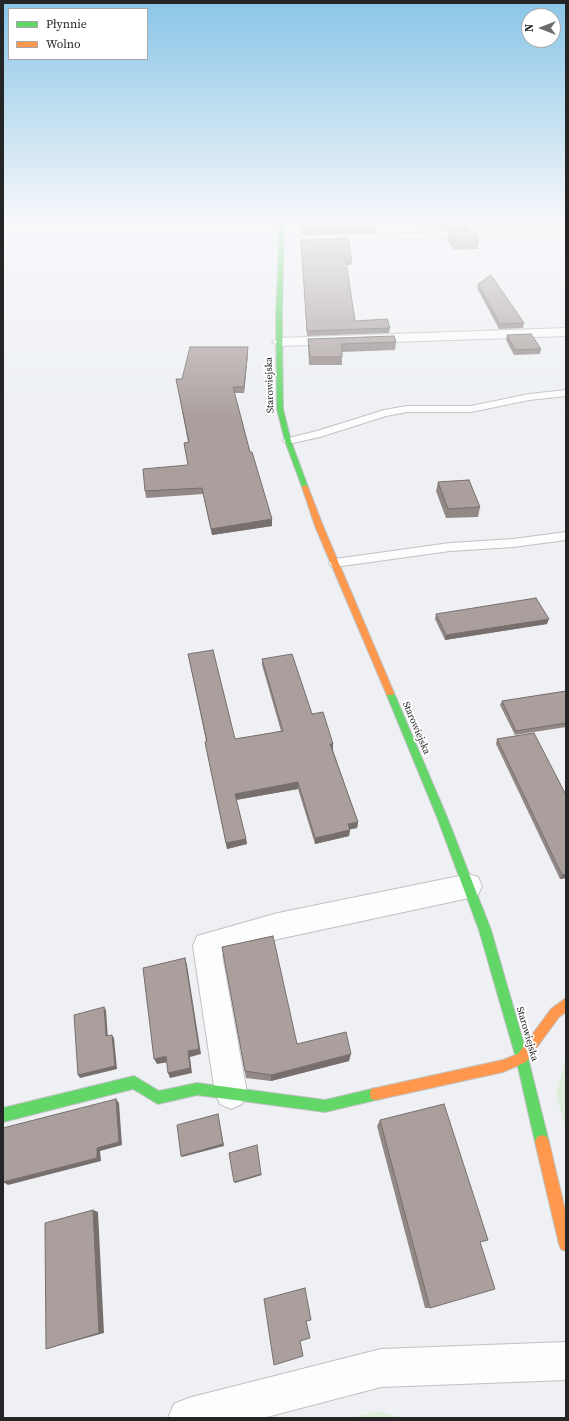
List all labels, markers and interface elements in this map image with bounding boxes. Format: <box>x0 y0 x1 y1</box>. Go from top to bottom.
legend <box>8 8 148 60</box>
north arrow <box>521 8 561 48</box>
text: Płynnie <box>46 16 87 32</box>
text: N <box>522 24 537 32</box>
text: Wolno <box>46 36 81 52</box>
street label: Starowiejska <box>263 357 277 413</box>
street label: Starowiejska <box>399 700 433 756</box>
street label: Starowiejska <box>513 1005 541 1063</box>

